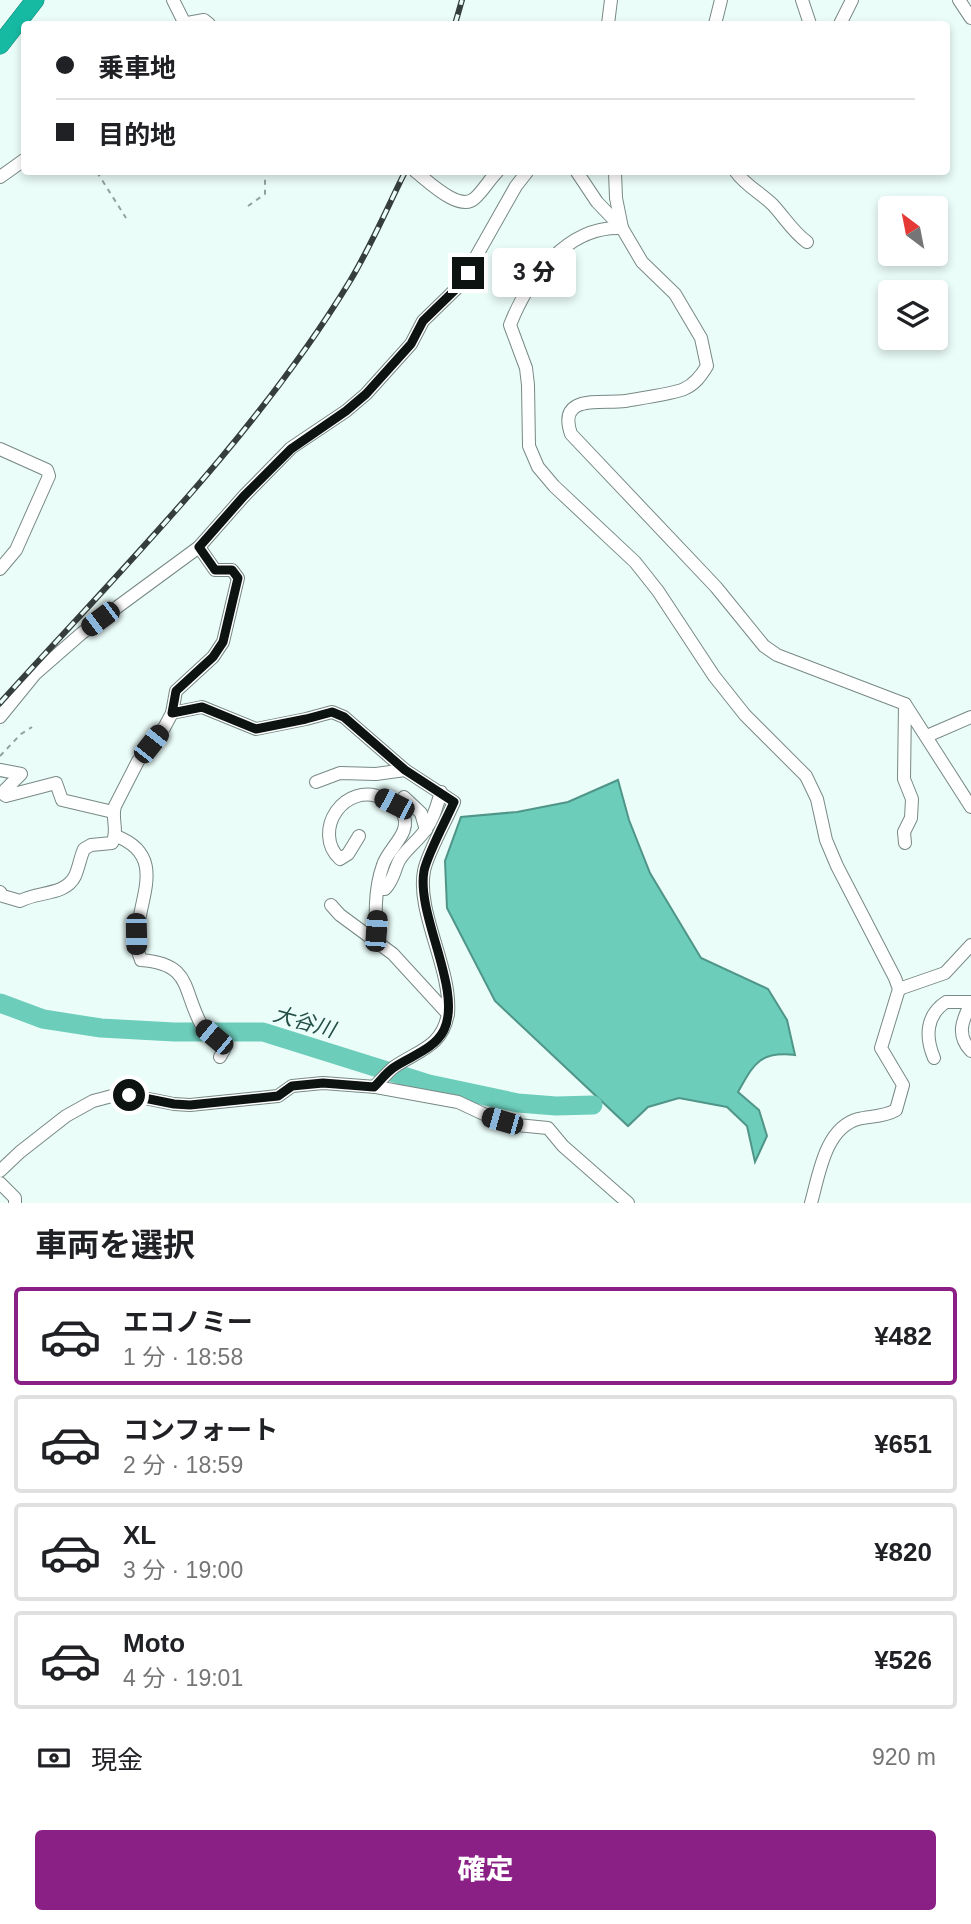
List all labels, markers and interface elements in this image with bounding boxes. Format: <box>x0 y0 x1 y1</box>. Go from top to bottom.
text: 乗車地 <box>98 53 176 83</box>
text: 目的地 <box>98 120 176 150</box>
north arrow <box>878 196 948 266</box>
map controls <box>878 196 948 350</box>
callout: 3 分 <box>492 248 576 298</box>
route end <box>452 257 484 289</box>
text: 3 分 <box>513 259 555 285</box>
button: layers <box>878 280 948 350</box>
car <box>77 598 124 640</box>
car <box>130 721 173 767</box>
car <box>371 785 418 823</box>
car <box>365 909 388 953</box>
car <box>126 913 147 955</box>
water label: 大谷川 <box>271 1002 340 1042</box>
car <box>192 1015 237 1059</box>
route start <box>113 1079 145 1111</box>
car <box>479 1105 526 1137</box>
text: 車両を選択 <box>35 1227 195 1263</box>
icon: car <box>39 1305 102 1368</box>
text: エコノミー <box>123 1307 253 1337</box>
text: ¥482 <box>874 1321 932 1351</box>
text: 1 分 · 18:58 <box>123 1344 243 1370</box>
icon: car <box>39 1413 102 1476</box>
text: コンフォート <box>123 1415 278 1445</box>
text: ¥651 <box>874 1429 932 1459</box>
text: 2 分 · 18:59 <box>123 1452 243 1478</box>
text: XL <box>123 1520 156 1550</box>
icon: car <box>39 1521 102 1584</box>
text: ¥820 <box>874 1537 932 1567</box>
text: 3 分 · 19:00 <box>123 1557 243 1583</box>
text: Moto <box>123 1628 185 1658</box>
icon: car <box>39 1629 102 1692</box>
text: ¥526 <box>874 1645 932 1675</box>
text: 4 分 · 19:01 <box>123 1665 243 1691</box>
icon: cash <box>35 1739 73 1777</box>
text: 920 m <box>872 1744 936 1770</box>
text: 現金 <box>91 1745 143 1775</box>
button: 確定 <box>35 1830 936 1910</box>

